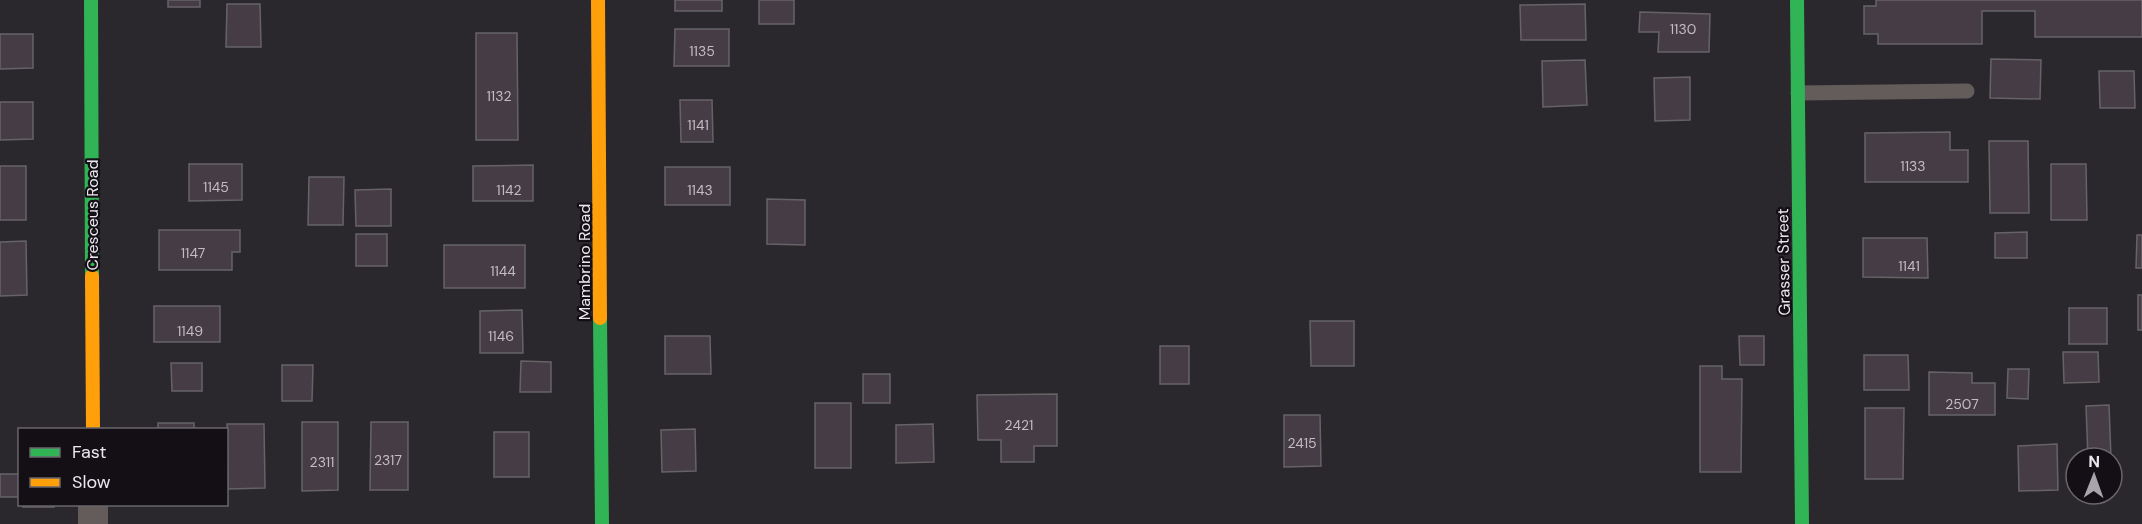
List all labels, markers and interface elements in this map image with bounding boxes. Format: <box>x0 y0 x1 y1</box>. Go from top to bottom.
house number: 1130 <box>1670 20 1696 38</box>
house number: 1135 <box>689 42 715 60</box>
house number: 1132 <box>486 87 512 105</box>
house number: 1141 <box>687 116 709 134</box>
house number: 1133 <box>1900 157 1926 175</box>
street label: Cresceus Road <box>82 159 103 271</box>
house number: 1145 <box>203 178 229 196</box>
house number: 1142 <box>496 181 522 199</box>
house number: 1143 <box>687 181 713 199</box>
street label: Mambrino Road <box>574 204 595 320</box>
street label: Grasser Street <box>1772 208 1795 316</box>
house number: 1147 <box>181 244 205 262</box>
house number: 1141 <box>1898 257 1920 275</box>
house number: 1144 <box>490 262 516 280</box>
house number: 1149 <box>177 322 203 340</box>
house number: 1146 <box>488 327 514 345</box>
house number: 2507 <box>1945 395 1979 413</box>
house number: 2421 <box>1005 416 1033 434</box>
legend <box>18 428 228 506</box>
house number: 2415 <box>1287 434 1317 452</box>
text: Fast <box>72 440 107 464</box>
north arrow <box>2064 446 2124 506</box>
house number: 2317 <box>374 451 402 469</box>
text: N <box>2088 451 2100 472</box>
house number: 2311 <box>310 453 334 471</box>
text: Slow <box>72 470 111 494</box>

